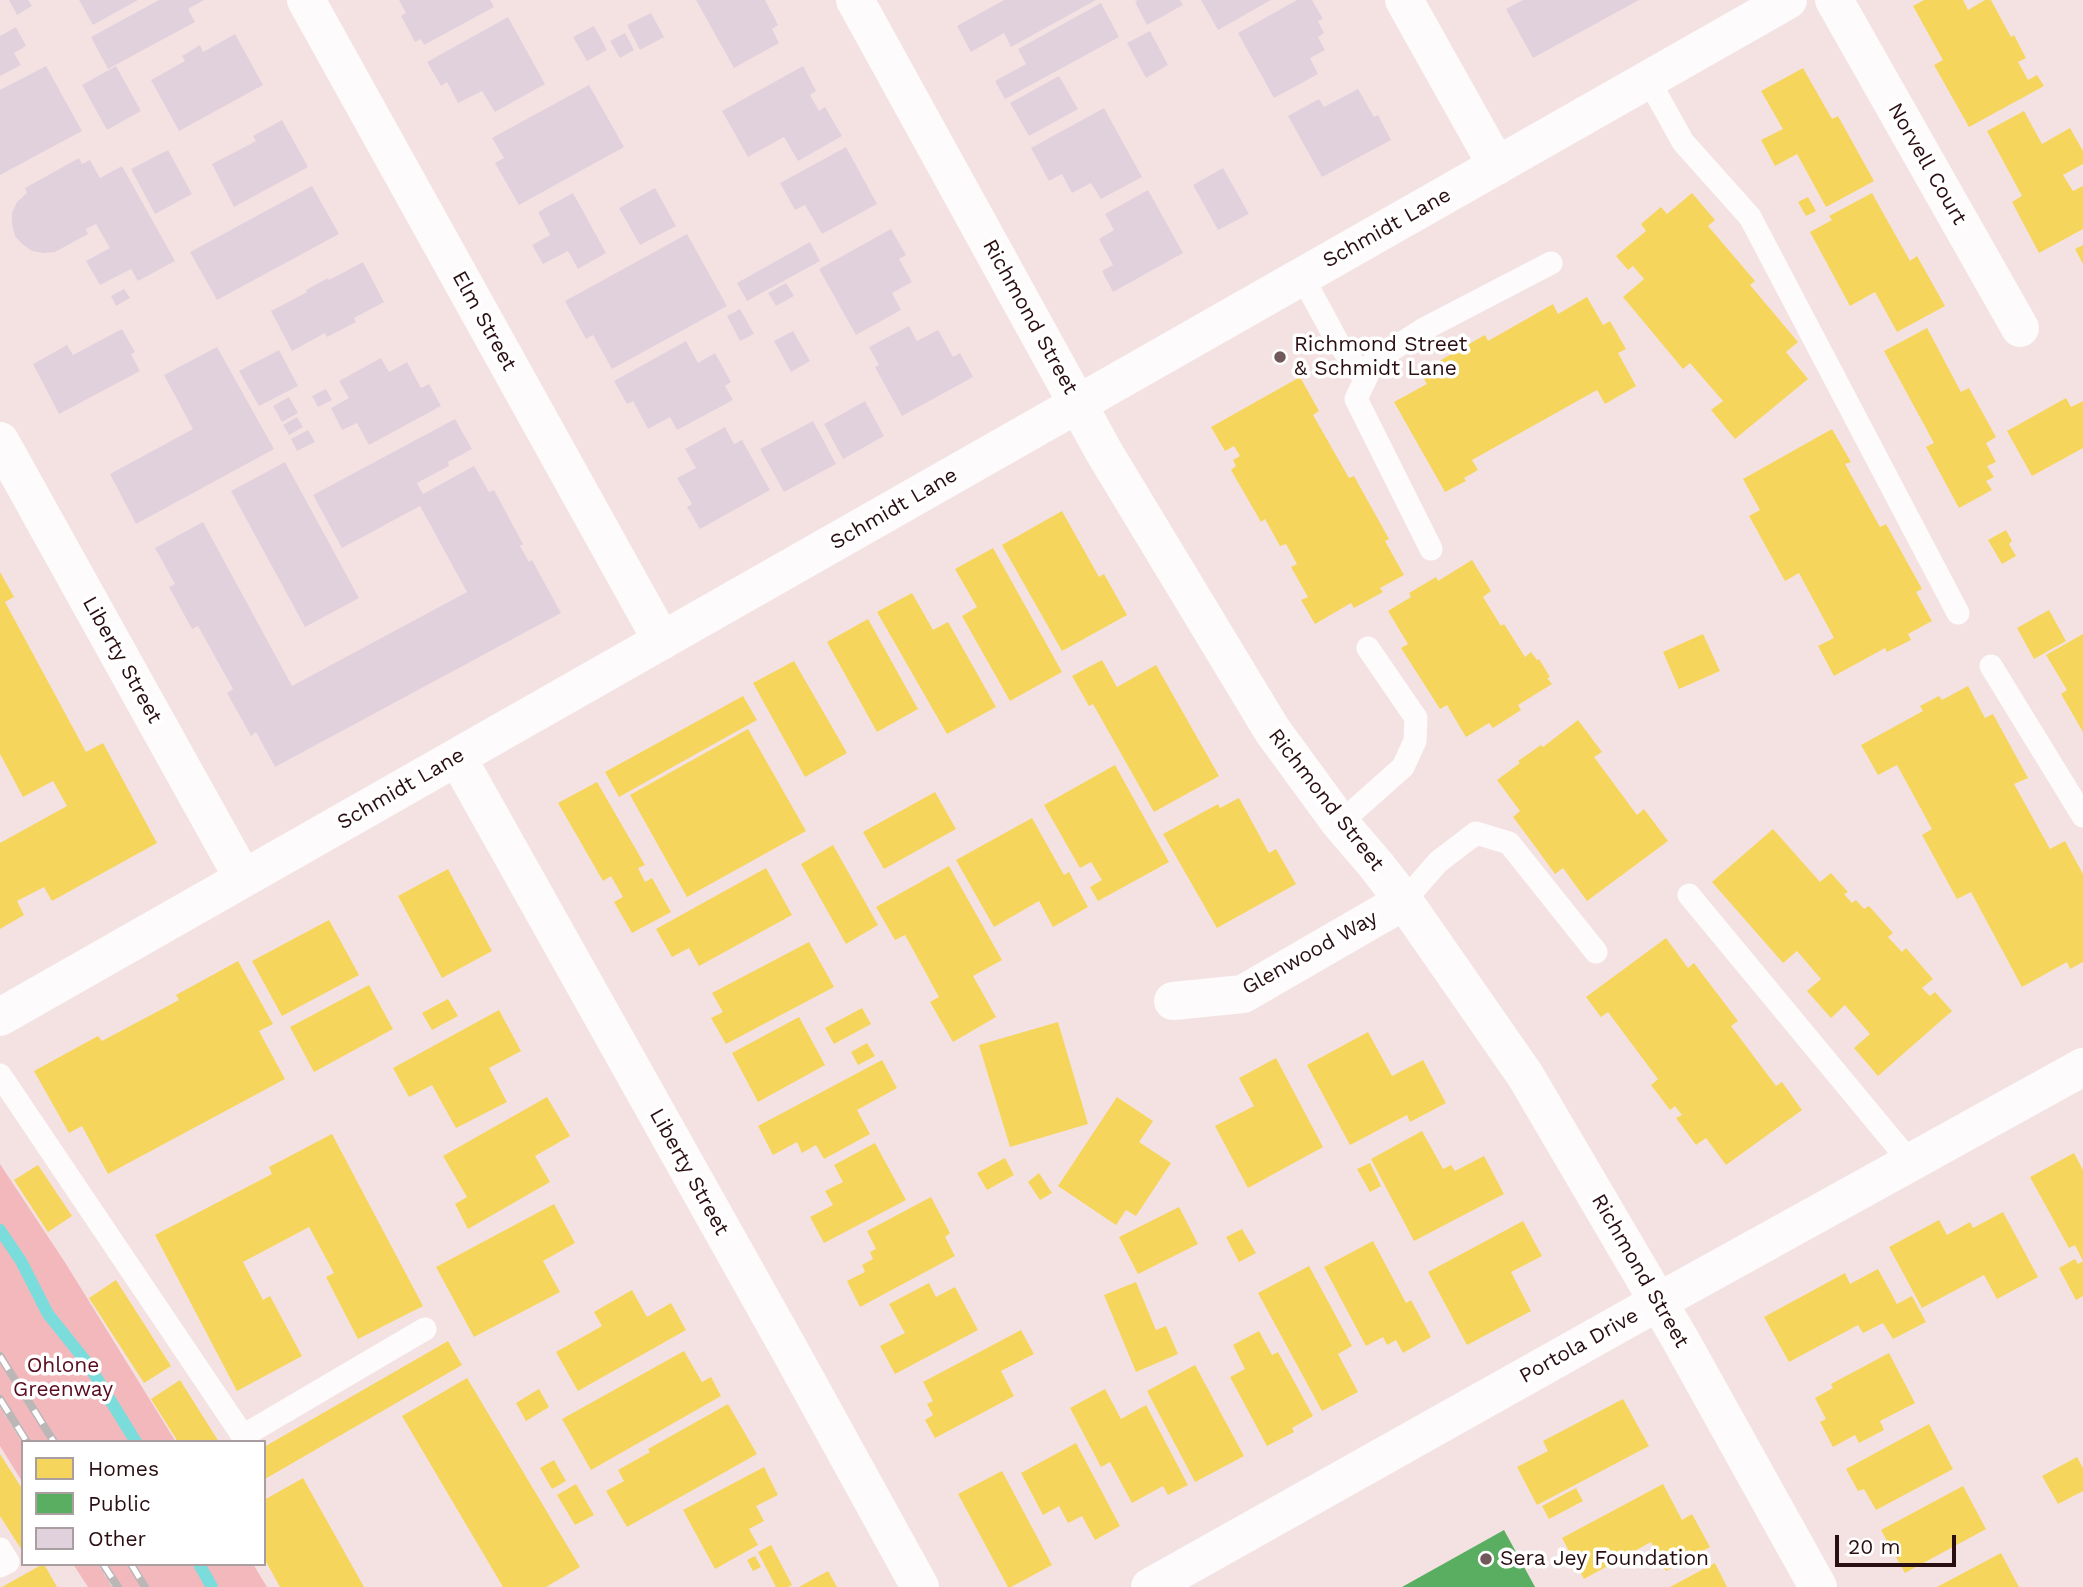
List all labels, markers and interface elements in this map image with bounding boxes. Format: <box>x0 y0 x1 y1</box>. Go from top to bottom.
street label: Norvell Court <box>1882 99 1972 229</box>
street label: Schmidt Lane <box>1319 182 1455 274</box>
street label: Richmond Street <box>977 235 1083 399</box>
street label: Elm Street <box>446 267 522 375</box>
place label: Richmond Street & Schmidt Lane <box>1294 332 1467 382</box>
marker: Richmond Street & Schmidt Lane <box>1272 349 1288 365</box>
street label: Schmidt Lane <box>826 462 962 556</box>
street label: Liberty Street <box>77 592 167 728</box>
street label: Richmond Street <box>1263 724 1389 876</box>
street label: Schmidt Lane <box>333 742 469 836</box>
street label: Glenwood Way <box>1238 905 1382 1001</box>
street label: Liberty Street <box>644 1104 734 1240</box>
street label: Richmond Street <box>1586 1190 1694 1352</box>
street label: Portola Drive <box>1515 1303 1643 1389</box>
park label: Ohlone Greenway <box>13 1353 113 1403</box>
legend <box>21 1440 266 1566</box>
text: Homes <box>88 1456 159 1481</box>
text: Public <box>88 1491 151 1516</box>
scale bar <box>1838 1520 1959 1564</box>
text: Other <box>88 1526 146 1551</box>
text: 20 m <box>1848 1534 1900 1559</box>
place label: Sera Jey Foundation <box>1500 1546 1709 1572</box>
marker: Sera Jey Foundation <box>1478 1551 1494 1567</box>

